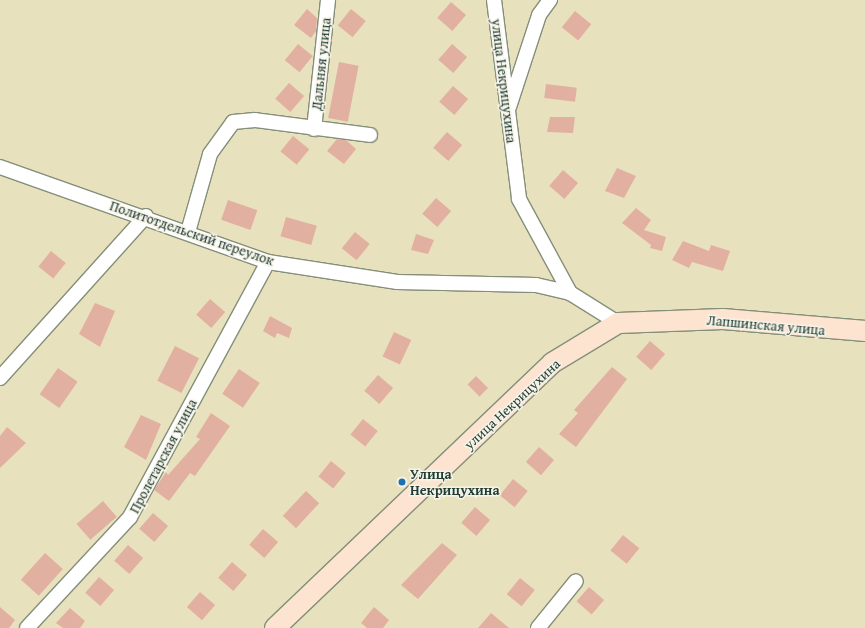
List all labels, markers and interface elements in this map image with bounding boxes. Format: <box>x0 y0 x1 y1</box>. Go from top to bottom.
street label: Дальняя улица <box>308 17 334 111</box>
street label: улица Некрицухина <box>488 18 520 144</box>
street label: Политотдельский переулок <box>108 197 276 269</box>
street label: Лапшинская улица <box>706 311 826 339</box>
street label: улица Некрицухина <box>460 355 564 453</box>
street label: Пролетарская улица <box>126 396 200 516</box>
place label: Улица Некрицухина <box>410 466 500 498</box>
marker: Улица Некрицухина <box>397 477 407 487</box>

